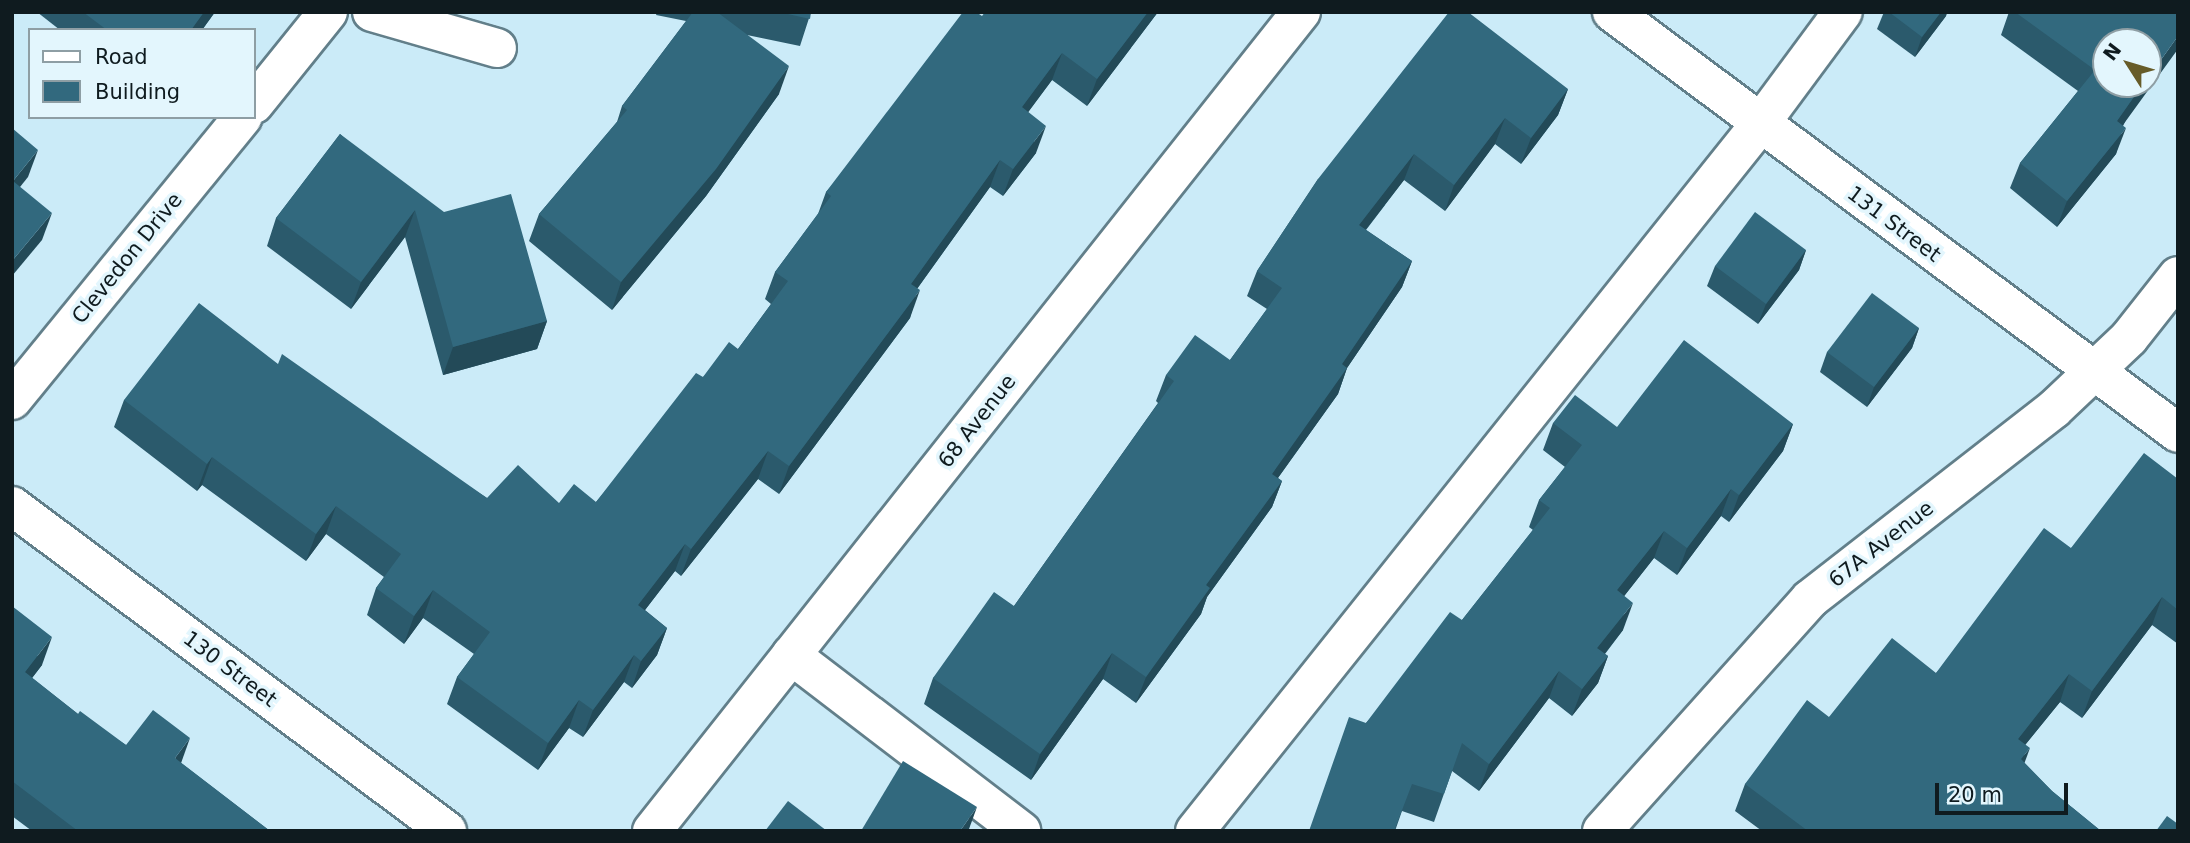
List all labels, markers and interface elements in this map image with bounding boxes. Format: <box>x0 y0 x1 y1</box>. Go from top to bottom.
legend <box>28 28 256 119</box>
north arrow <box>2092 28 2162 98</box>
text: N <box>2098 39 2125 65</box>
text: Road <box>95 45 148 69</box>
text: Building <box>95 80 180 104</box>
street label: 131 Street <box>1842 181 1946 267</box>
street label: Clevedon Drive <box>67 188 187 328</box>
street label: 68 Avenue <box>933 369 1021 473</box>
street label: 67A Avenue <box>1824 495 1938 593</box>
street label: 130 Street <box>178 626 282 712</box>
scale bar <box>1938 770 2071 814</box>
text: 20 m <box>1948 783 2002 807</box>

